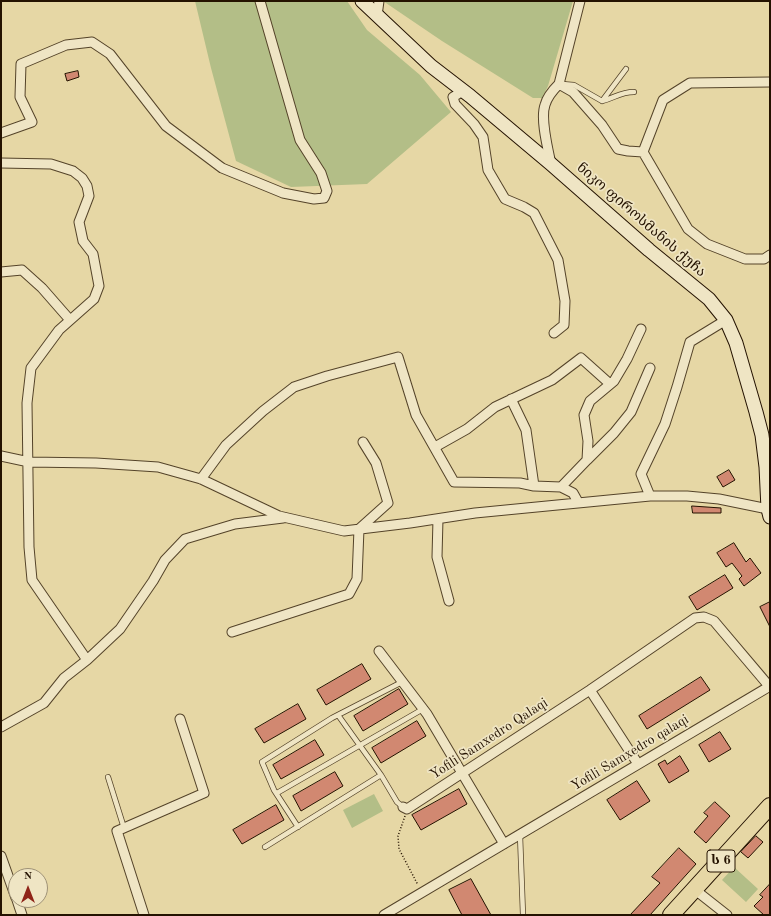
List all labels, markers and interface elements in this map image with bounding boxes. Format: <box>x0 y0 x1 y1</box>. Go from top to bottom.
street label: ნიკო ფიროსმანის ქუჩა <box>573 159 709 281</box>
street label: Yofili Samxedro Qalaqi <box>427 695 551 783</box>
street label: Yofili Samxedro qalaqi <box>568 711 692 795</box>
road number: ს 6 <box>707 850 735 872</box>
north arrow <box>8 868 48 908</box>
text: N <box>24 871 32 882</box>

